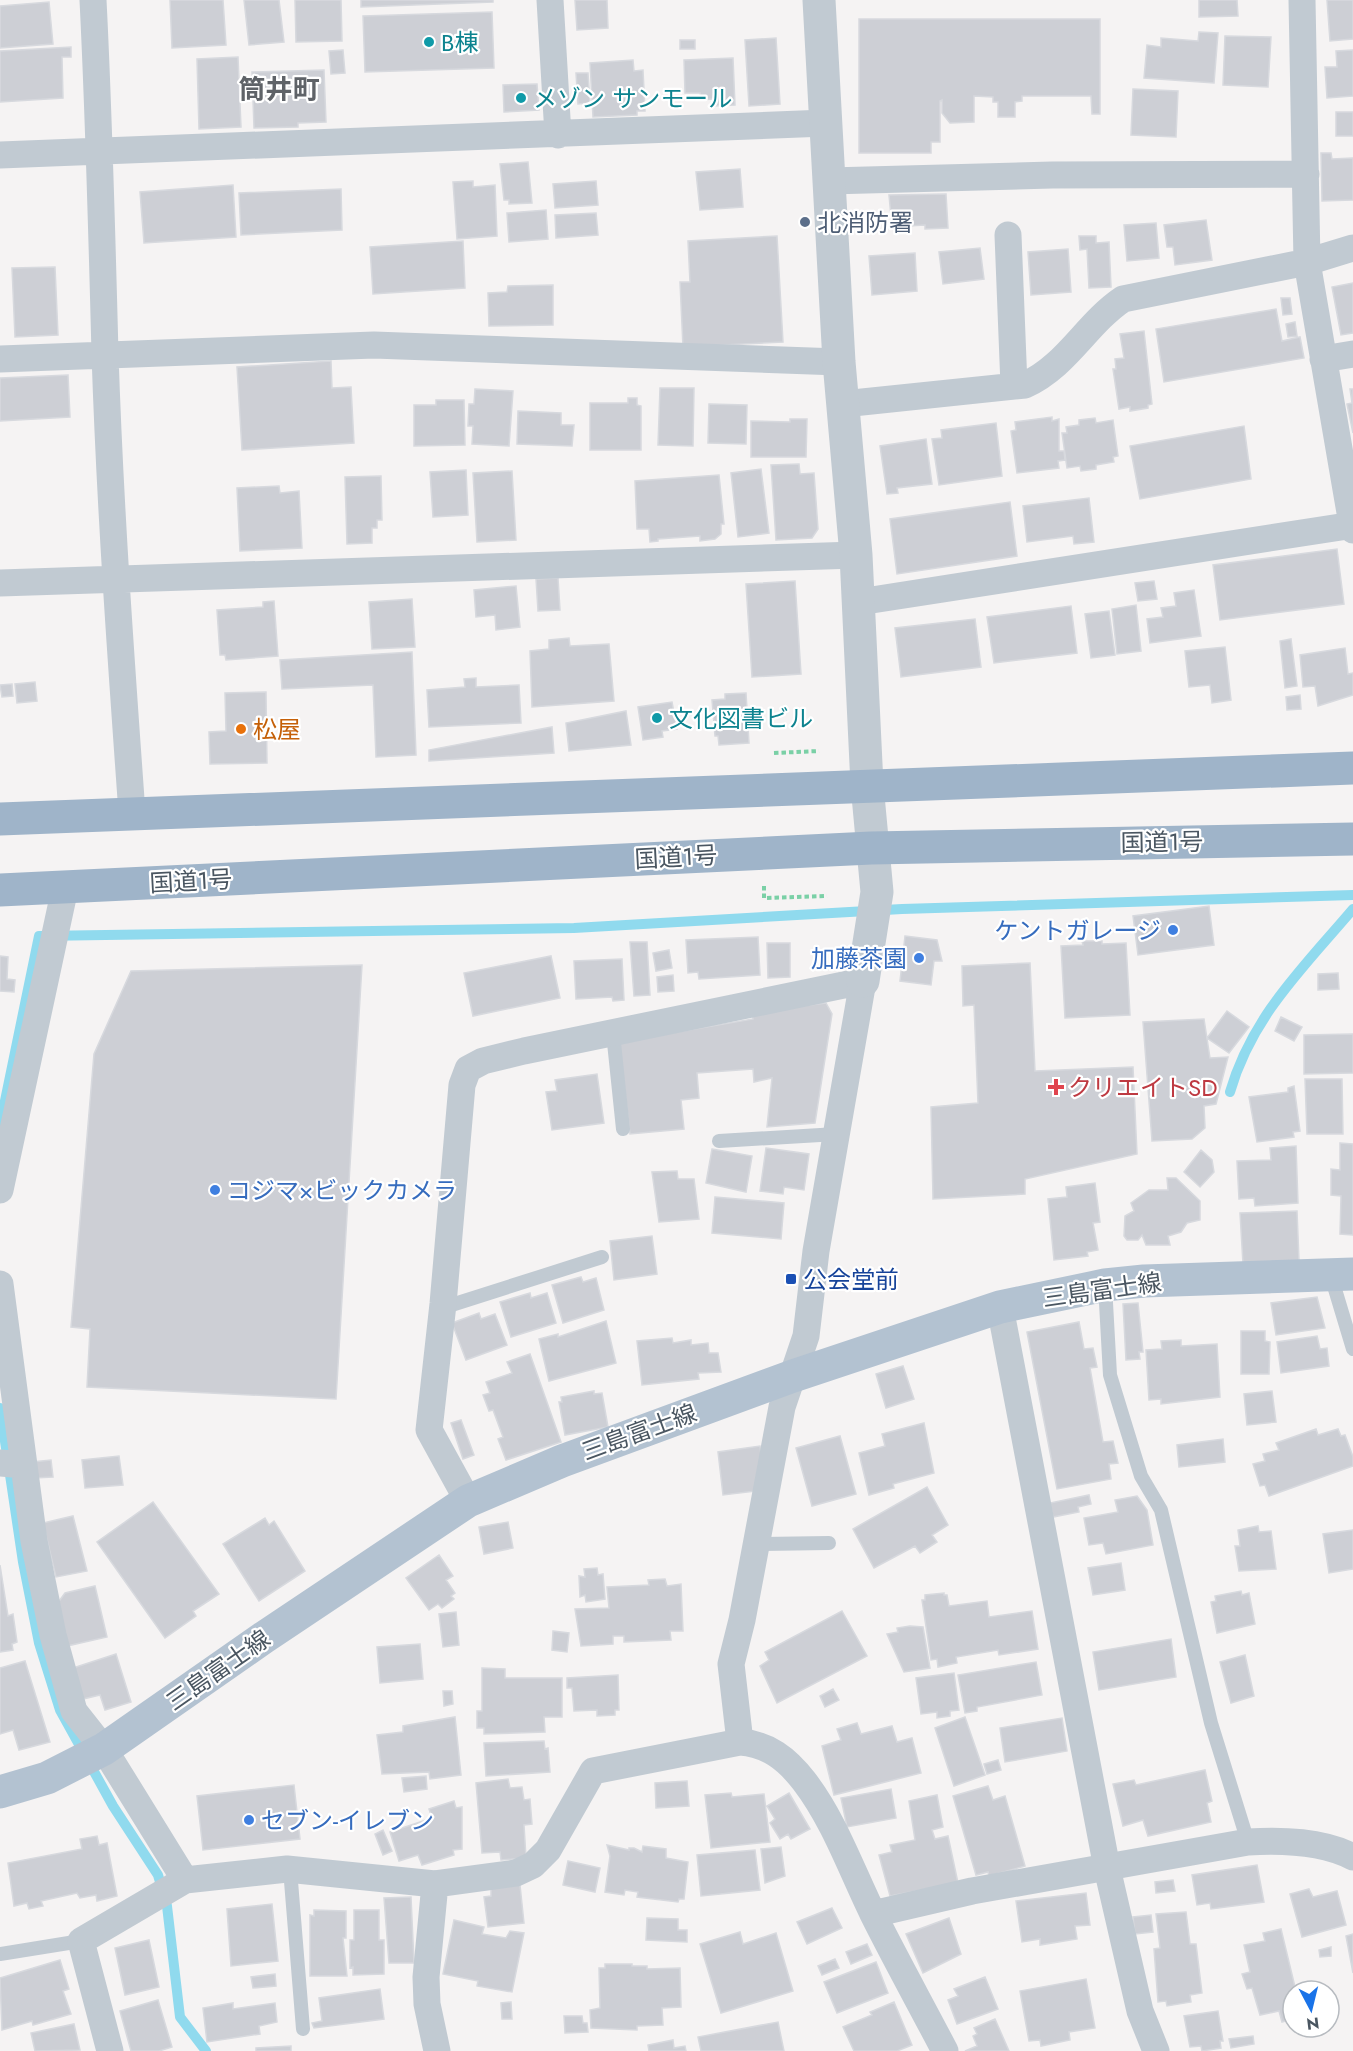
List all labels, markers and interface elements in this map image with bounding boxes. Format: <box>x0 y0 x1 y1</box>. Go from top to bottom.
place label: B棟 <box>441 25 478 60</box>
marker: B棟 <box>422 35 436 49</box>
district label: 筒井町 <box>239 70 320 109</box>
place label: メゾン サンモール <box>533 81 732 116</box>
marker: メゾン サンモール <box>514 91 528 105</box>
place label: 北消防署 <box>817 205 913 240</box>
marker: 北消防署 <box>798 215 812 229</box>
place label: 文化図書ビル <box>669 701 813 736</box>
marker: 文化図書ビル <box>650 711 664 725</box>
place label: 松屋 <box>253 712 301 747</box>
marker: 松屋 <box>234 722 248 736</box>
street label: 国道1号 <box>1120 824 1204 860</box>
street label: 国道1号 <box>634 837 718 877</box>
street label: 国道1号 <box>149 861 233 901</box>
place label: ケントガレージ <box>994 913 1161 948</box>
marker: ケントガレージ <box>1166 923 1180 937</box>
place label: 加藤茶園 <box>811 941 907 976</box>
marker: 加藤茶園 <box>912 951 926 965</box>
place label: クリエイトSD <box>1068 1070 1217 1105</box>
marker: クリエイトSD <box>1049 1080 1063 1094</box>
place label: コジマ×ビックカメラ <box>227 1173 457 1208</box>
marker: コジマ×ビックカメラ <box>208 1183 222 1197</box>
place label: 公会堂前 <box>803 1262 899 1297</box>
street label: 三島富士線 <box>1040 1264 1164 1316</box>
marker: 公会堂前 <box>784 1272 798 1286</box>
street label: 三島富士線 <box>577 1395 701 1469</box>
street label: 三島富士線 <box>159 1621 277 1719</box>
place label: セブン-イレブン <box>261 1803 434 1838</box>
marker: セブン-イレブン <box>242 1813 256 1827</box>
north arrow <box>1281 1979 1341 2039</box>
text: N <box>1305 2011 1320 2036</box>

